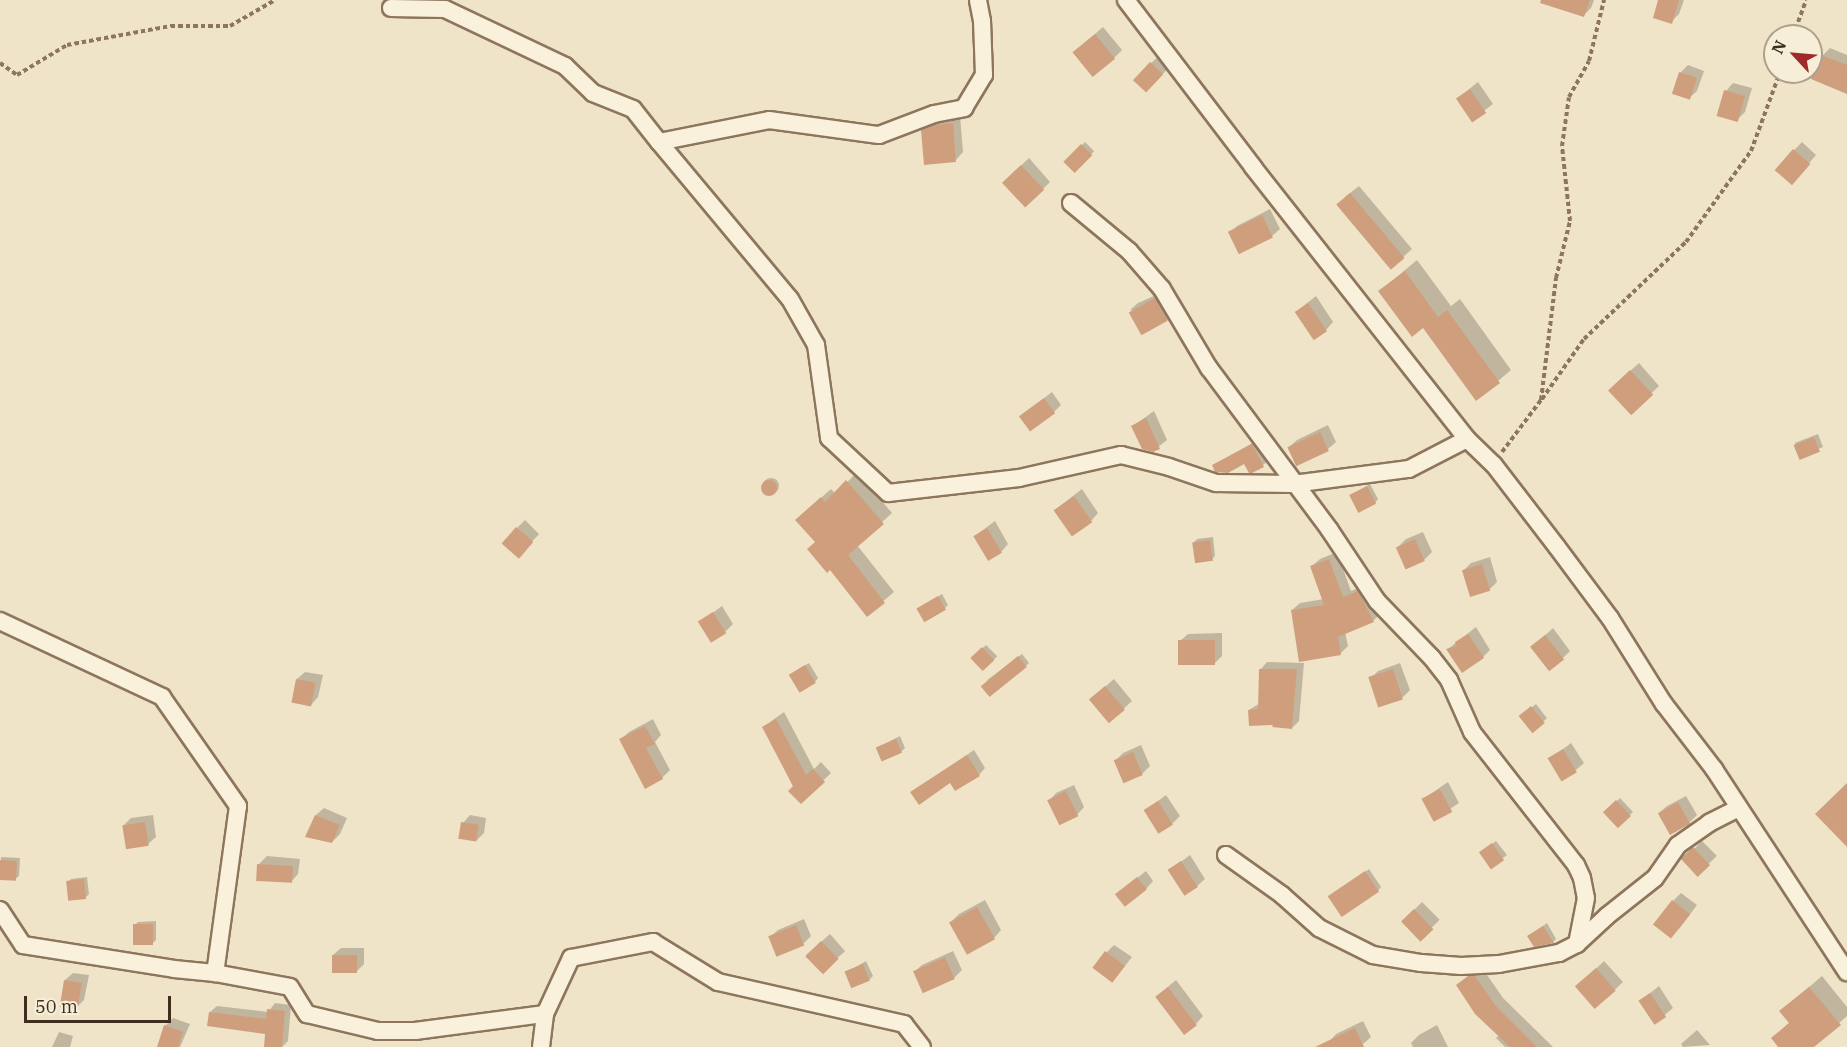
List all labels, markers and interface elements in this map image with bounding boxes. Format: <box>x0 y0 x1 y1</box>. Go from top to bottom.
north arrow <box>1763 24 1823 84</box>
text: N <box>1767 37 1790 57</box>
scale bar <box>27 984 174 1022</box>
text: 50 m <box>35 995 78 1018</box>

